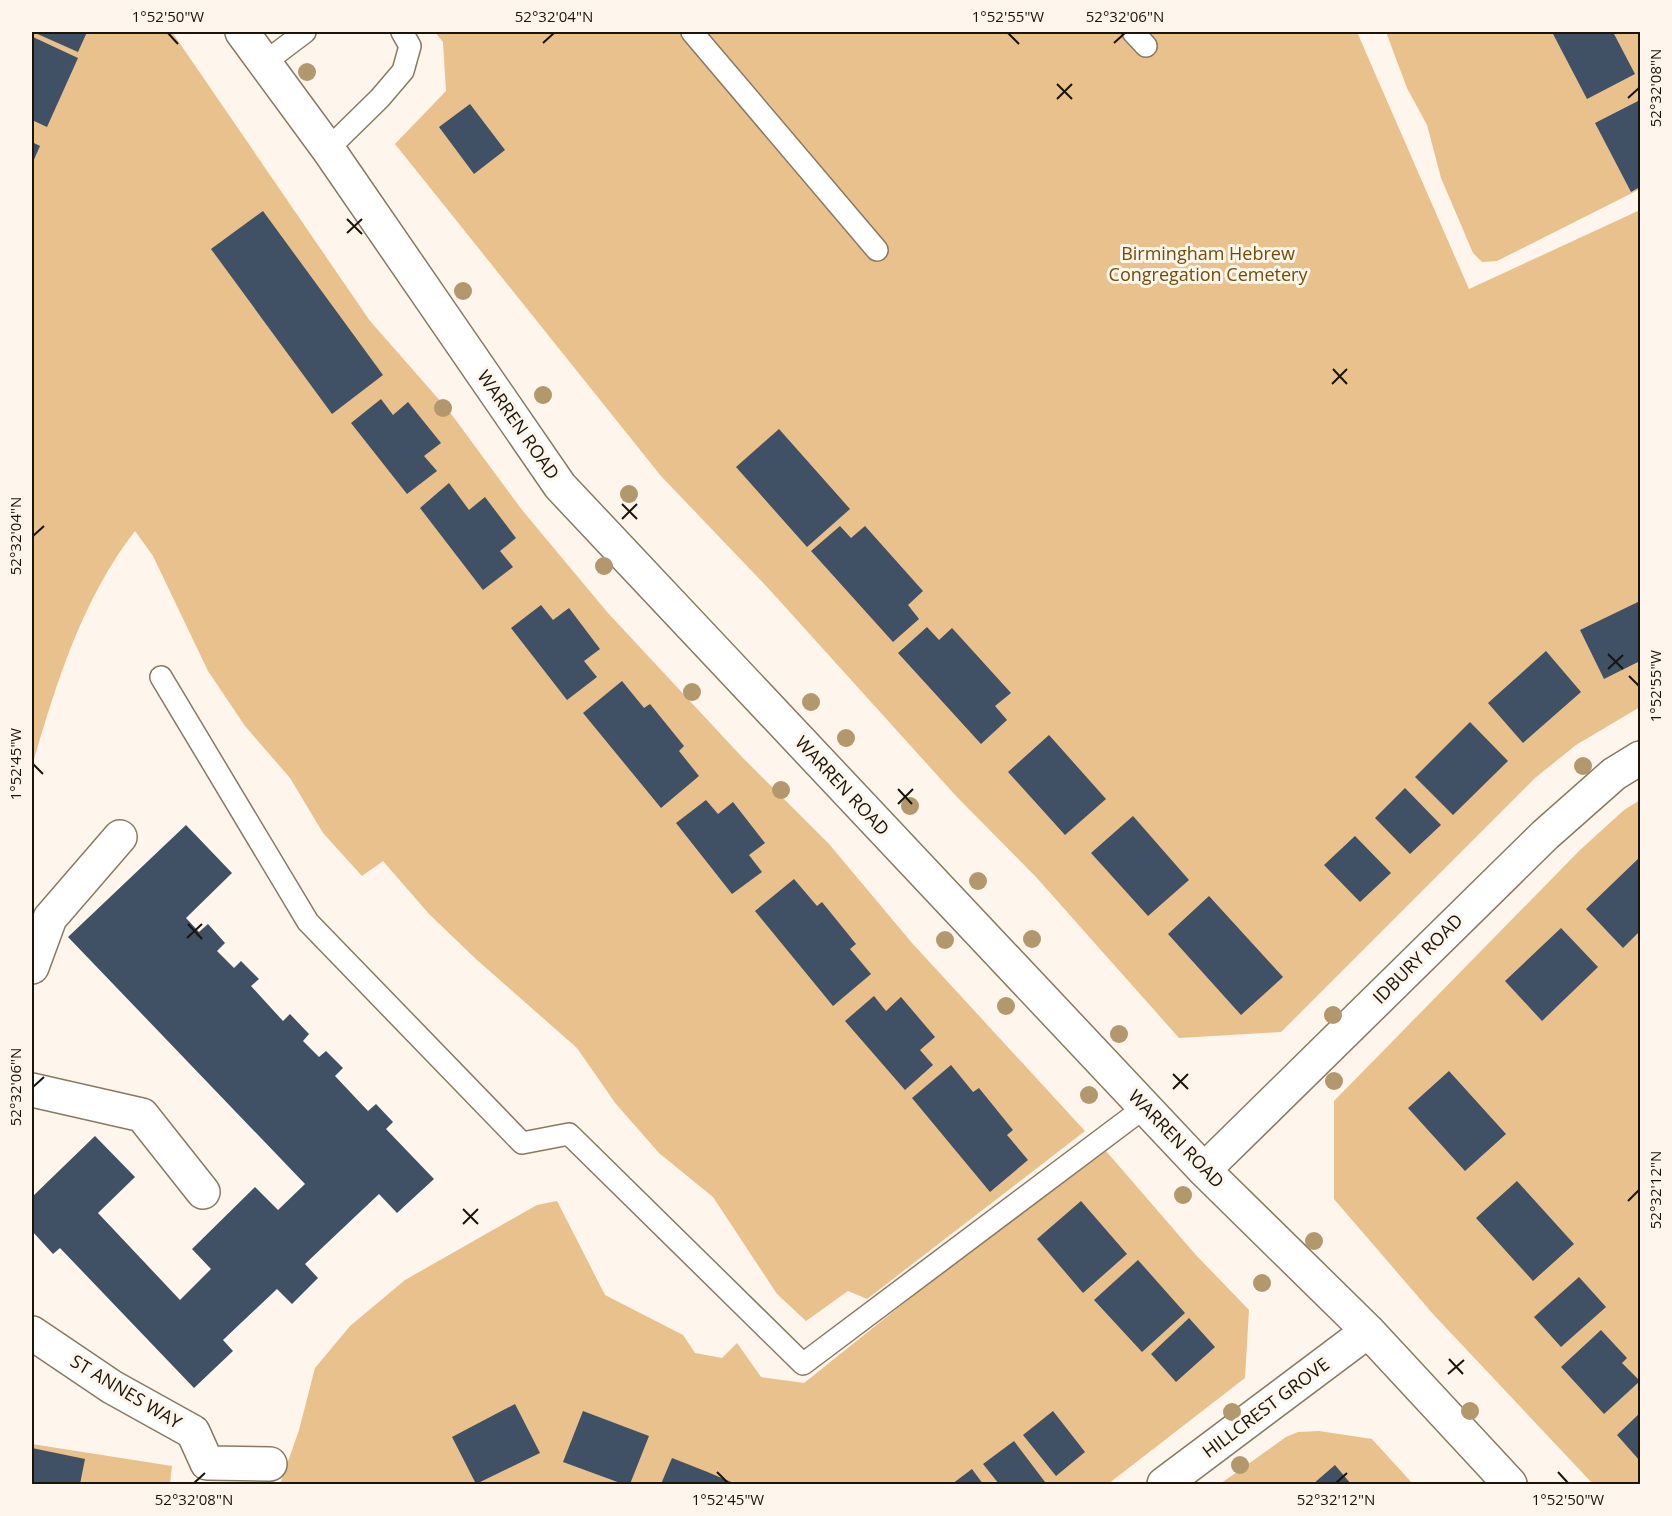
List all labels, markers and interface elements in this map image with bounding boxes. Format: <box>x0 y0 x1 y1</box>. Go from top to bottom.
text: 1°52'50"W <box>132 6 204 26</box>
text: 52°32'04"N <box>515 6 593 26</box>
text: 1°52'55"W <box>972 6 1044 26</box>
text: 52°32'06"N <box>1086 6 1164 26</box>
text: 52°32'08"N <box>1645 49 1665 127</box>
park label: Birmingham Hebrew Congregation Cemetery <box>1109 241 1308 286</box>
street label: WARREN ROAD <box>472 365 565 484</box>
text: 52°32'04"N <box>5 497 25 575</box>
text: 1°52'55"W <box>1645 650 1665 722</box>
text: 1°52'45"W <box>5 728 25 800</box>
street label: WARREN ROAD <box>790 730 895 840</box>
street label: IDBURY ROAD <box>1367 908 1468 1009</box>
text: 52°32'06"N <box>5 1048 25 1126</box>
street label: WARREN ROAD <box>1124 1084 1230 1193</box>
text: 52°32'12"N <box>1645 1151 1665 1229</box>
street label: ST ANNES WAY <box>67 1349 187 1434</box>
street label: HILLCREST GROVE <box>1197 1352 1334 1463</box>
text: 52°32'08"N <box>155 1489 233 1509</box>
text: 1°52'45"W <box>692 1489 764 1509</box>
text: 52°32'12"N <box>1297 1489 1375 1509</box>
text: 1°52'50"W <box>1532 1489 1604 1509</box>

